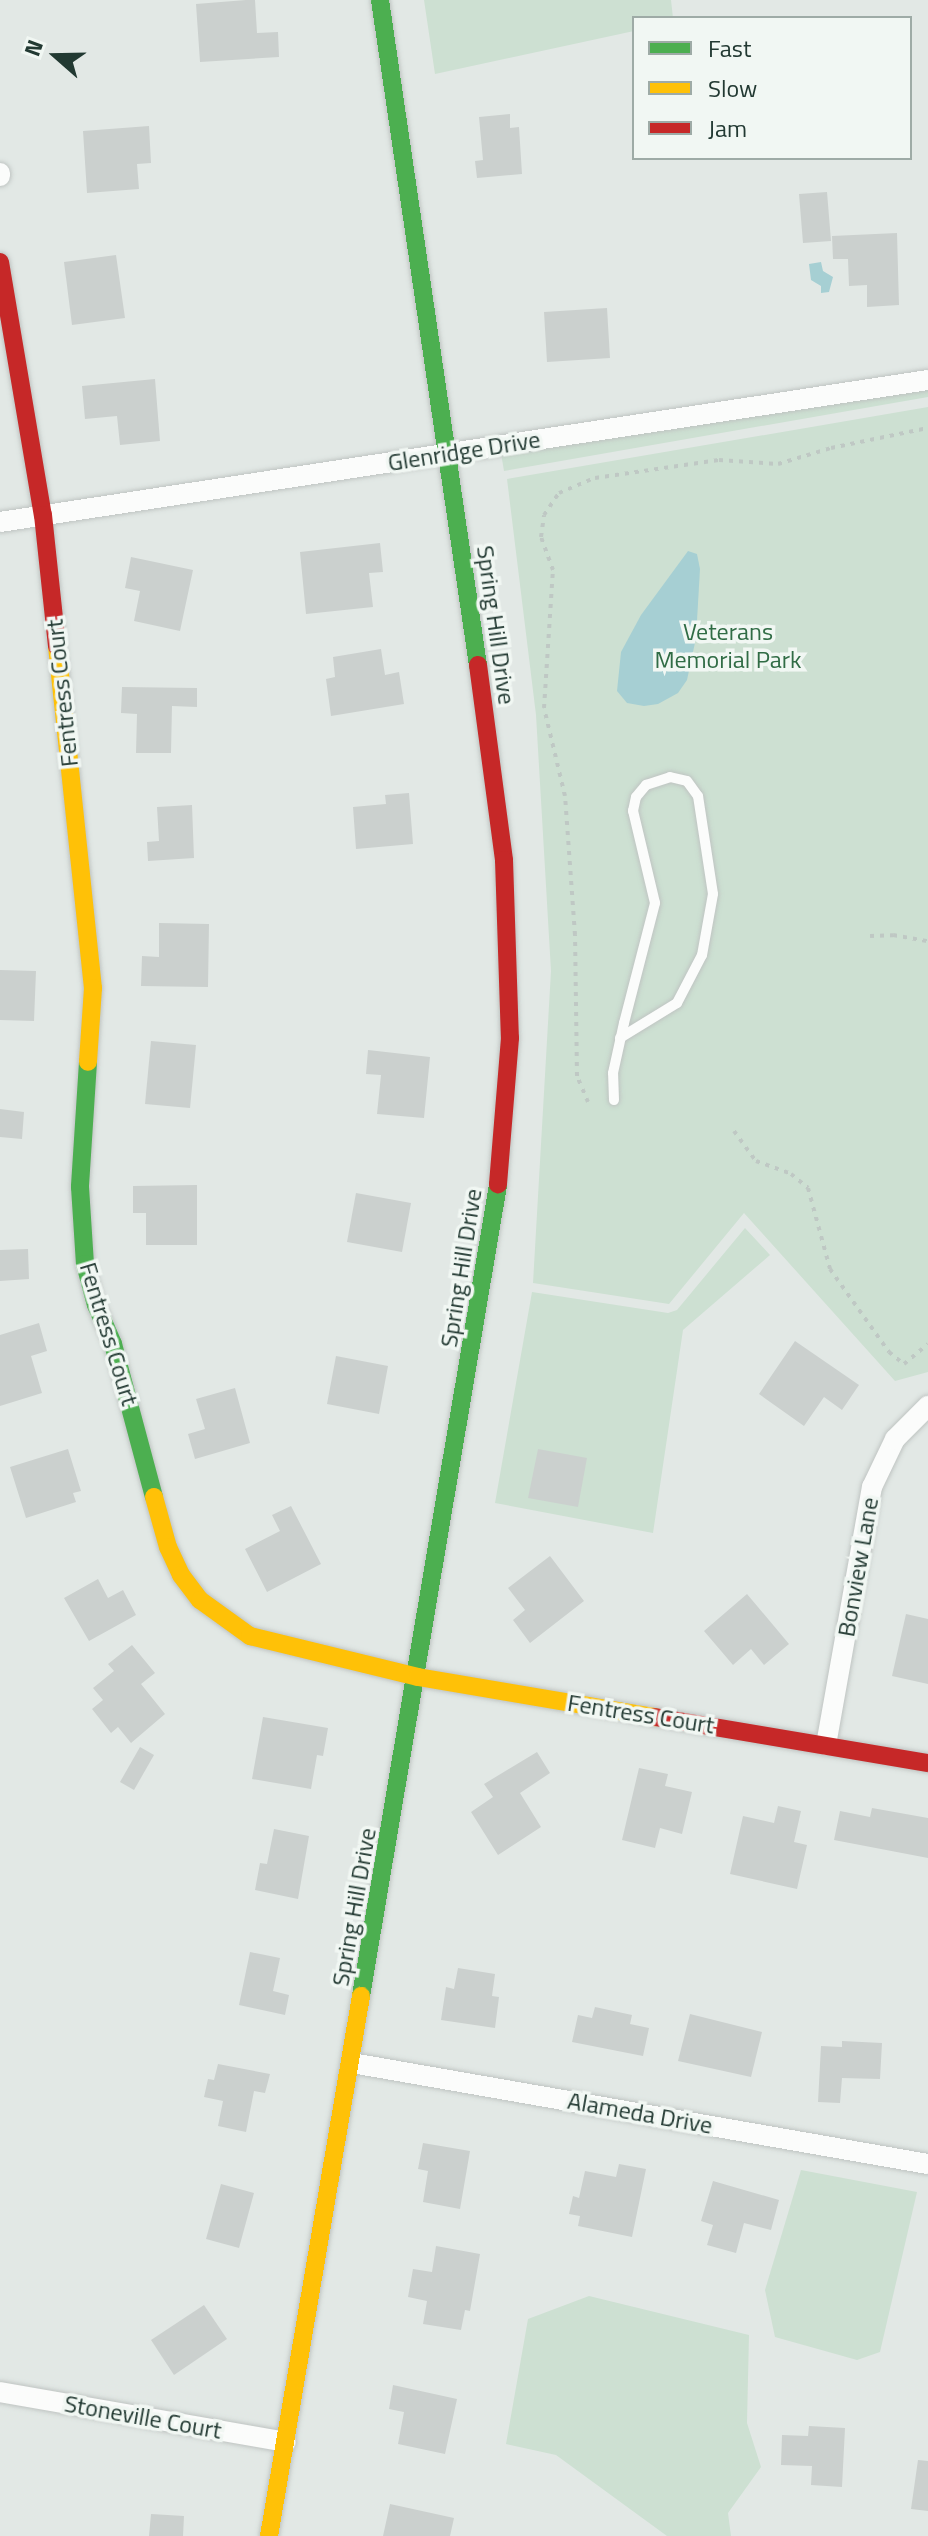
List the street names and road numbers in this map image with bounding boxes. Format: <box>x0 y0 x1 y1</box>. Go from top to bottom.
street label: Glenridge Drive <box>386 425 542 477</box>
street label: Spring Hill Drive <box>471 544 521 706</box>
street label: Fentress Court <box>40 618 84 768</box>
street label: Spring Hill Drive <box>434 1187 488 1349</box>
street label: Fentress Court <box>74 1259 144 1409</box>
street label: Bonview Lane <box>832 1495 884 1639</box>
street label: Fentress Court <box>566 1688 716 1740</box>
street label: Spring Hill Drive <box>326 1826 382 1988</box>
street label: Alameda Drive <box>565 2086 715 2140</box>
street label: Stoneville Court <box>62 2389 224 2445</box>

